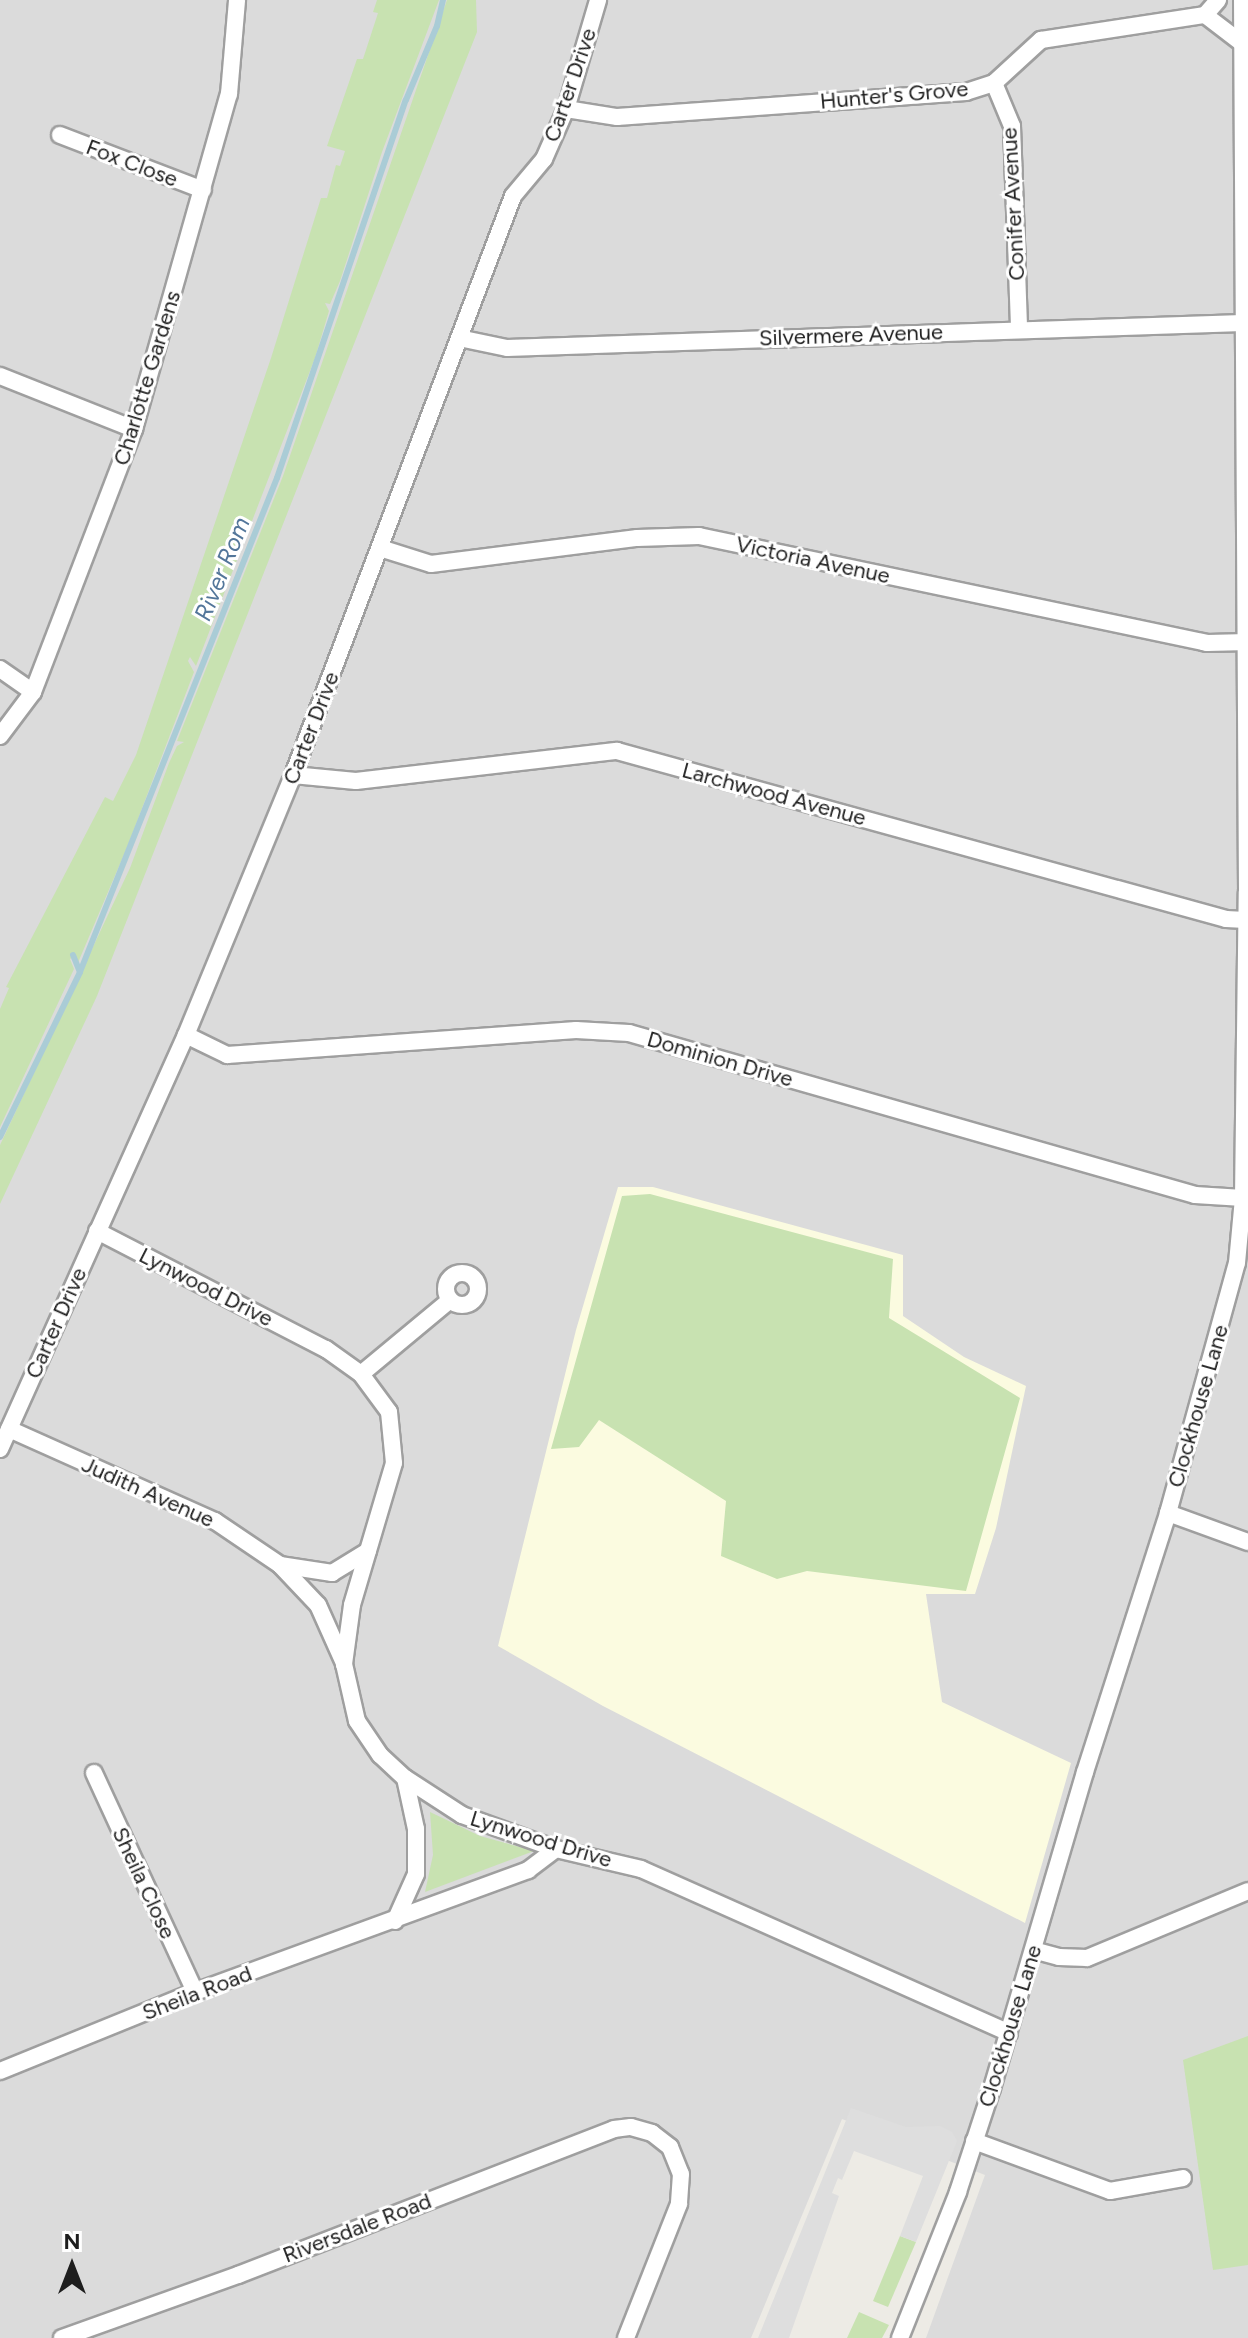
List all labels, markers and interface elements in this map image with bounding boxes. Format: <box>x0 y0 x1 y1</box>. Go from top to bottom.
street label: Carter Drive <box>538 25 602 145</box>
street label: Hunter's Grove <box>819 75 969 115</box>
street label: Conifer Avenue <box>996 127 1030 281</box>
street label: Fox Close <box>82 133 182 193</box>
street label: Charlotte Gardens <box>108 287 186 469</box>
street label: Silvermere Avenue <box>759 319 943 351</box>
water label: River Rom <box>188 513 256 625</box>
street label: Victoria Avenue <box>734 531 892 589</box>
street label: Carter Drive <box>277 668 345 788</box>
street label: Larchwood Avenue <box>679 757 869 831</box>
street label: Dominion Drive <box>644 1026 796 1092</box>
street label: Lynwood Drive <box>135 1242 277 1332</box>
street label: Carter Drive <box>20 1263 92 1383</box>
street label: Clockhouse Lane <box>1162 1322 1234 1490</box>
street label: Judith Avenue <box>78 1451 218 1533</box>
street label: Lynwood Drive <box>467 1805 615 1873</box>
street label: Sheila Close <box>107 1823 181 1943</box>
street label: Clockhouse Lane <box>973 1942 1047 2110</box>
street label: Sheila Road <box>139 1960 255 2026</box>
street label: Riversdale Road <box>279 2188 435 2268</box>
north arrow <box>32 2226 112 2306</box>
text: N <box>63 2228 81 2255</box>

